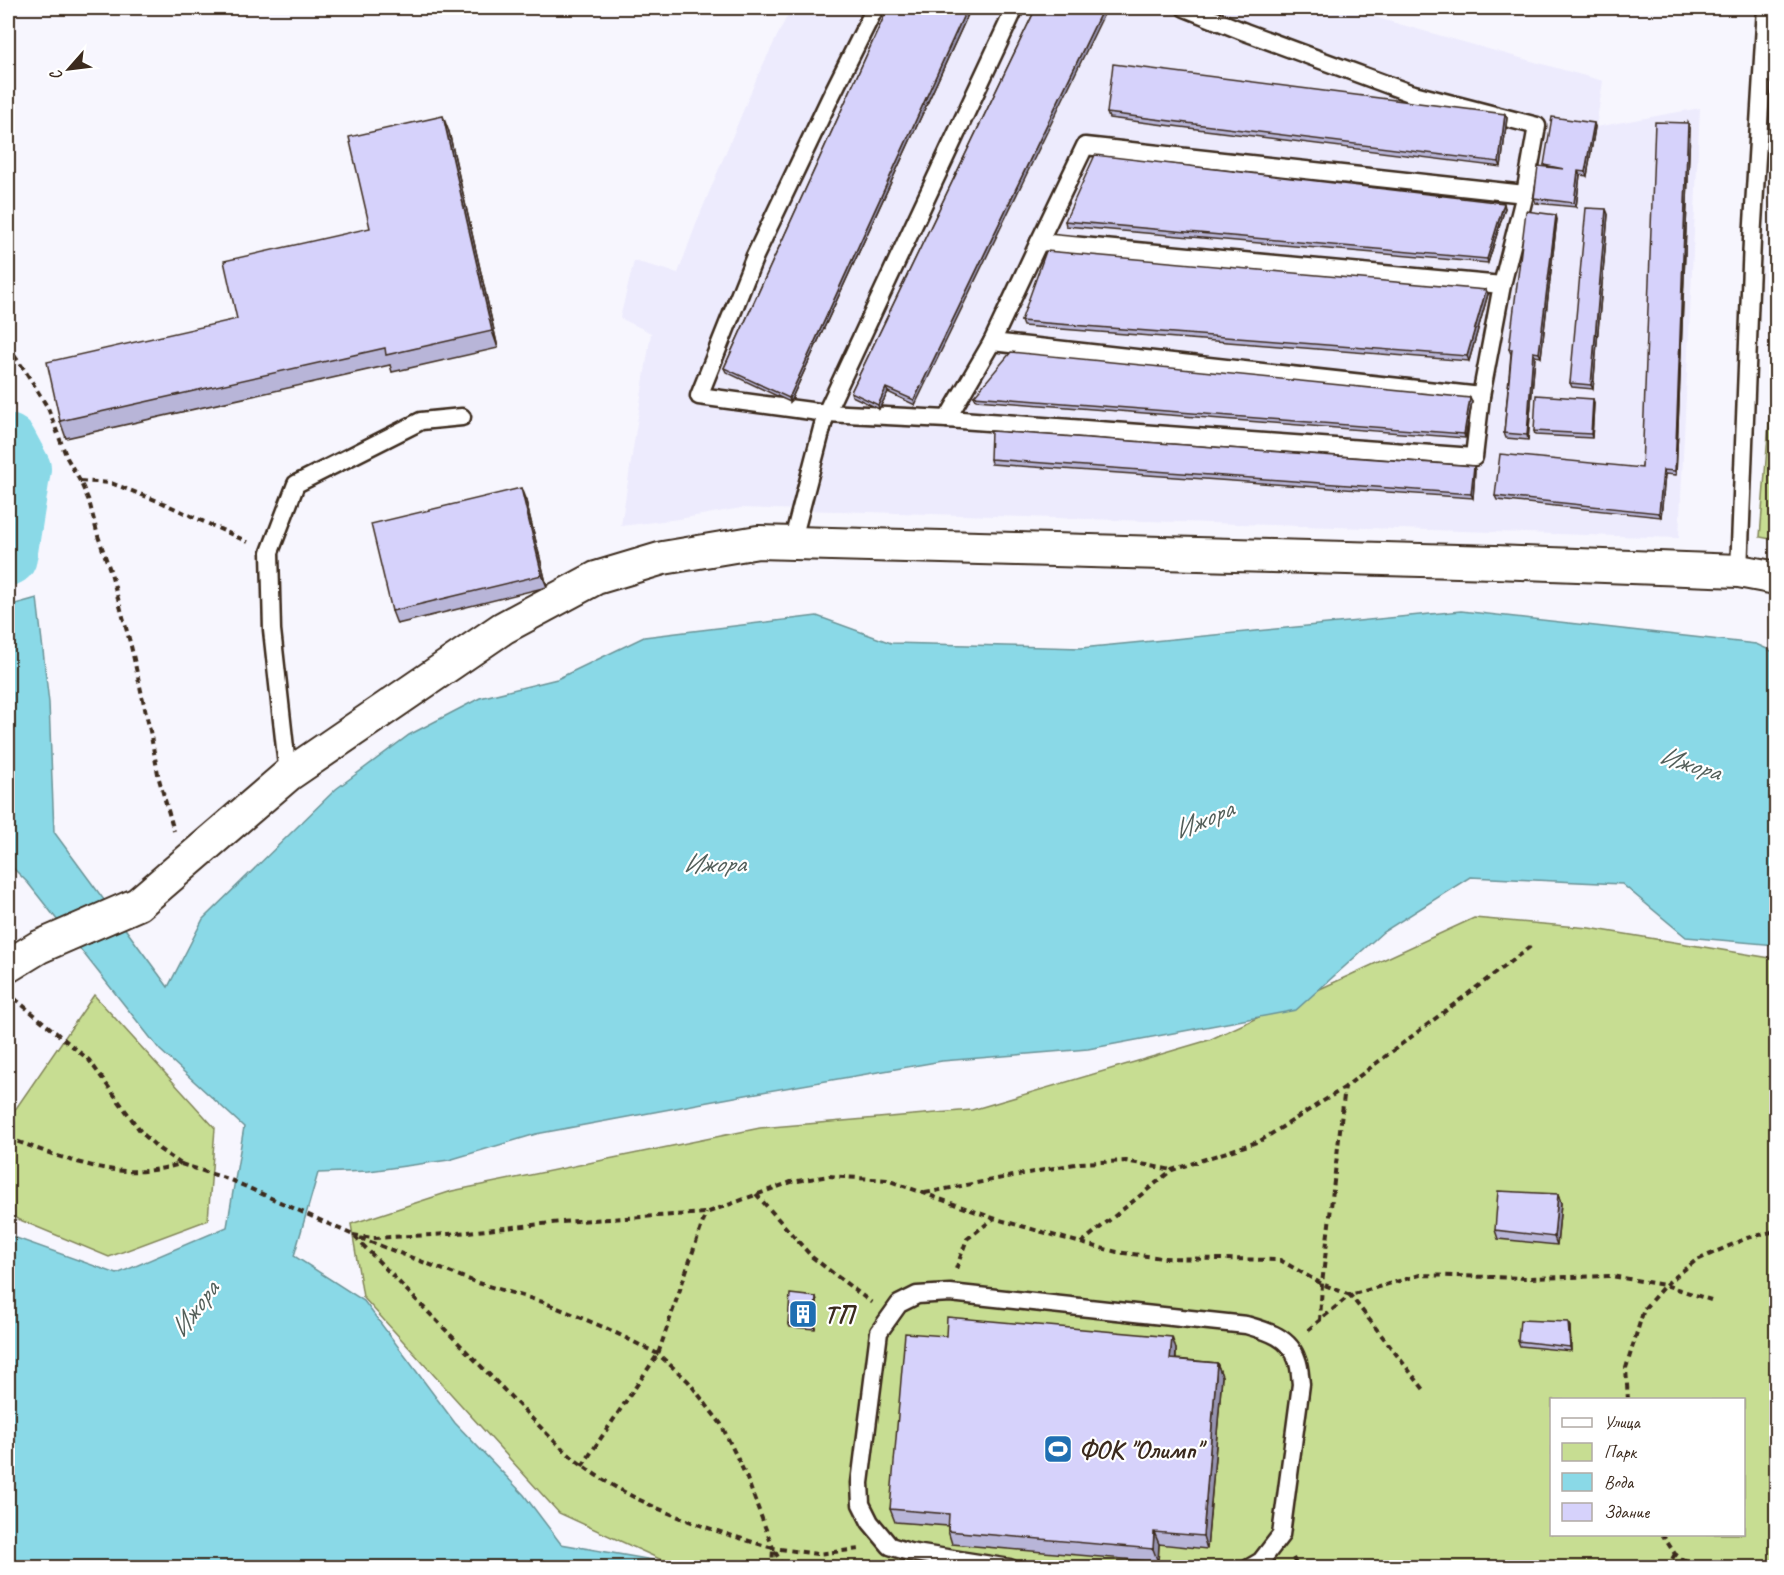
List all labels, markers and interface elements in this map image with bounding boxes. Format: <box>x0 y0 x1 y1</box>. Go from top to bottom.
north arrow <box>39 39 99 99</box>
text: С <box>45 66 67 84</box>
water label: Ижора <box>1655 738 1727 789</box>
water label: Ижора <box>1168 790 1240 847</box>
water label: Ижора <box>683 846 747 880</box>
water label: Ижора <box>162 1272 228 1344</box>
building icon: ТП <box>787 1298 819 1330</box>
place label: ТП <box>824 1298 857 1331</box>
legend <box>1550 1398 1745 1536</box>
text: Улица <box>1604 1411 1641 1433</box>
sports icon: ФОК "Олимп" <box>1042 1433 1074 1465</box>
place label: ФОК "Олимп" <box>1079 1433 1208 1466</box>
text: Парк <box>1604 1441 1638 1463</box>
text: Вода <box>1604 1471 1635 1493</box>
text: Здание <box>1604 1501 1650 1523</box>

